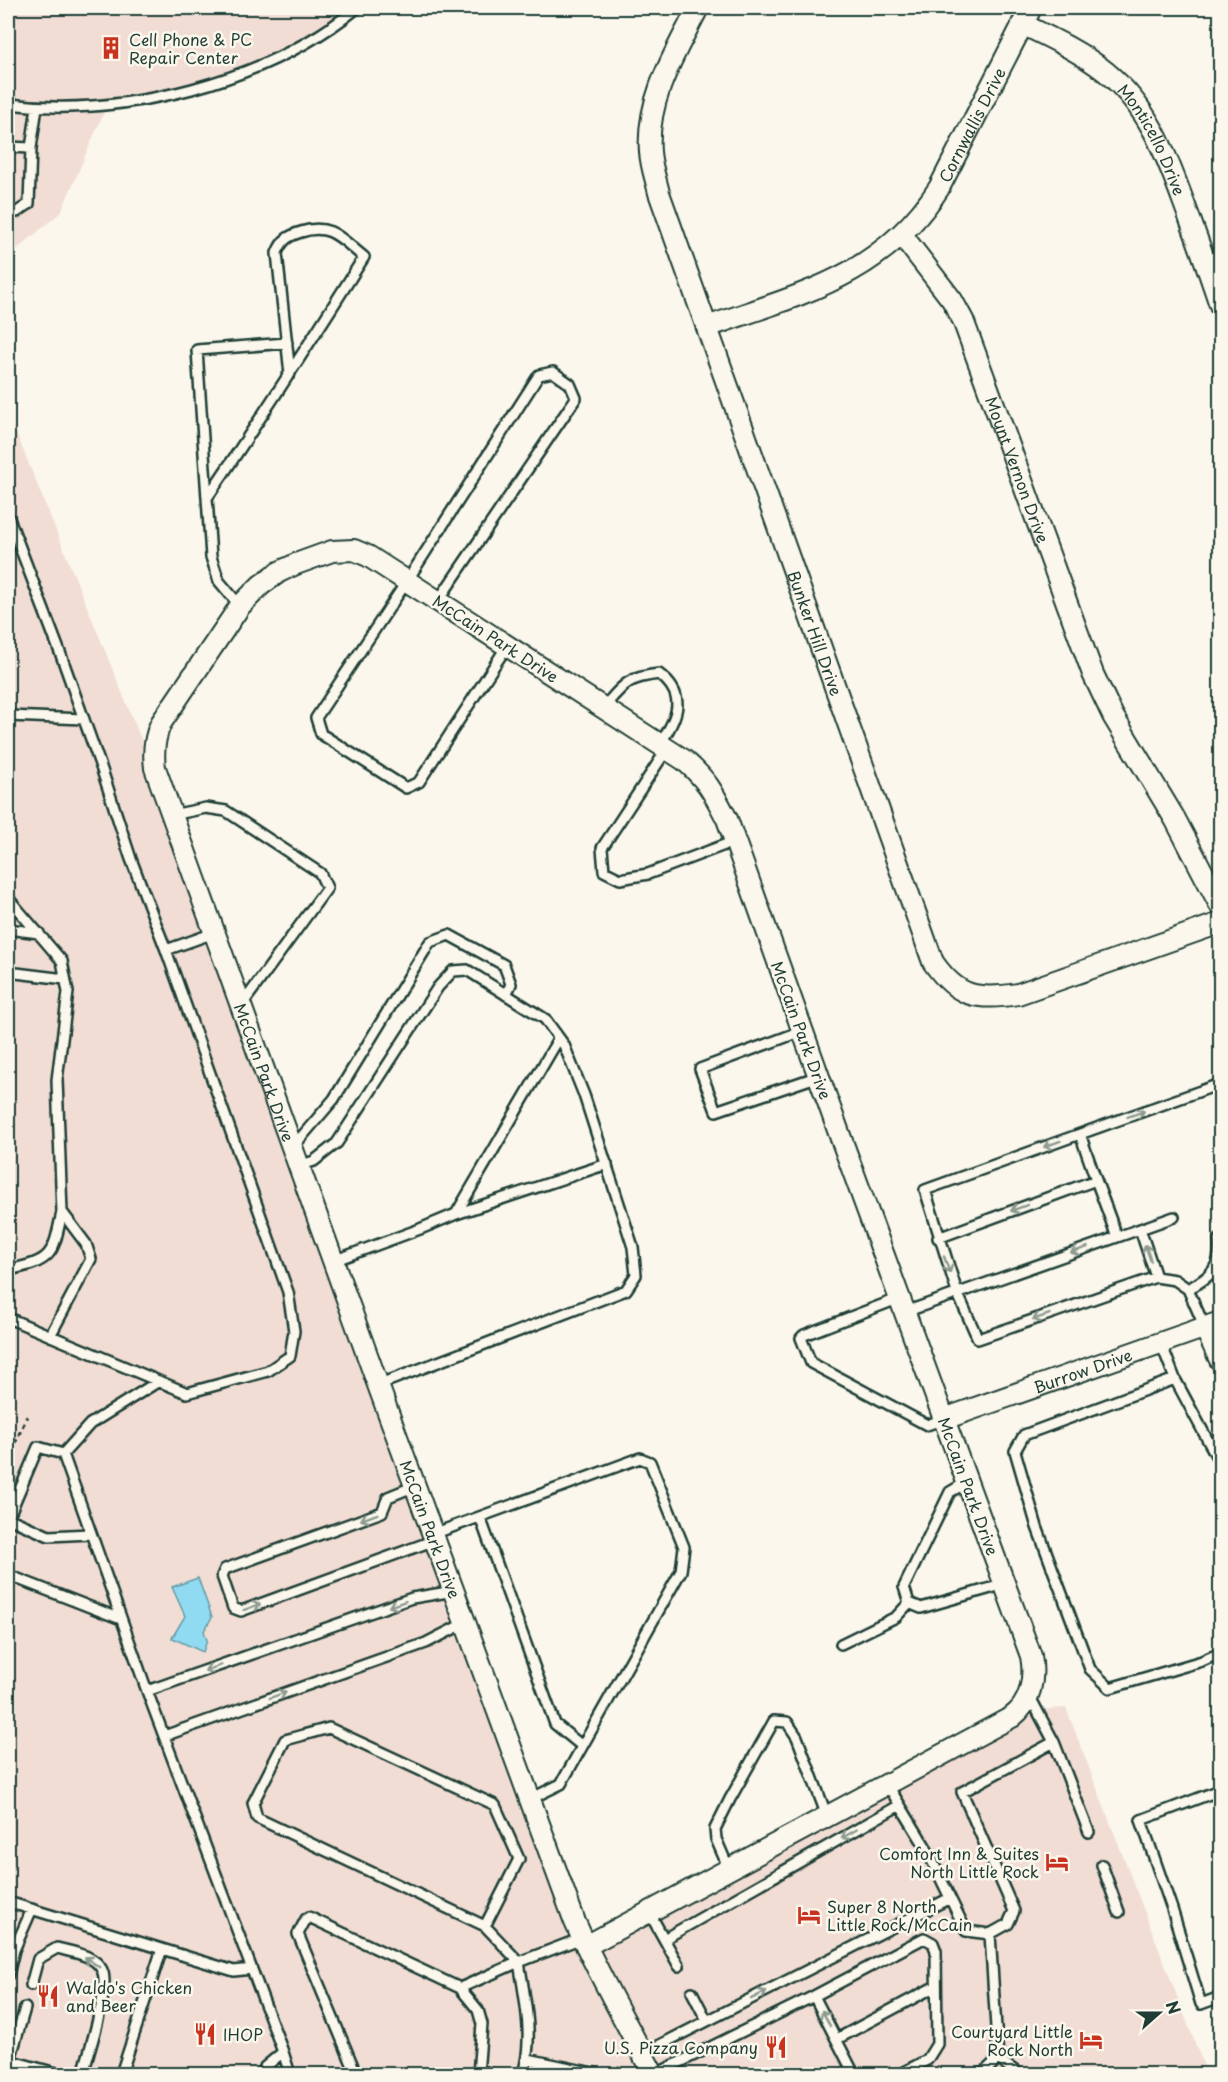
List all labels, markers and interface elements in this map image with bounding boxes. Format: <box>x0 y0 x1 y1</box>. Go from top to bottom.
place label: Cell Phone & PC Repair Center <box>129 27 252 69</box>
building icon: Cell Phone & PC Repair Center <box>98 35 124 61</box>
street label: Cornwallis Drive <box>932 63 1011 186</box>
street label: Monticello Drive <box>1112 78 1192 198</box>
street label: Mount Vernon Drive <box>980 393 1056 546</box>
street label: Bunker Hill Drive <box>782 567 849 699</box>
street label: McCain Park Drive <box>428 588 564 688</box>
street label: McCain Park Drive <box>766 957 838 1103</box>
street label: McCain Park Drive <box>229 999 301 1145</box>
one-way arrow <box>1126 1108 1145 1119</box>
one-way arrow <box>1043 1140 1062 1151</box>
one-way arrow <box>1010 1204 1029 1215</box>
one-way arrow <box>1142 1244 1153 1263</box>
one-way arrow <box>1070 1246 1089 1257</box>
one-way arrow <box>943 1255 954 1274</box>
one-way arrow <box>1032 1312 1051 1323</box>
street label: Burrow Drive <box>1030 1342 1135 1399</box>
street label: McCain Park Drive <box>933 1413 1005 1559</box>
street label: McCain Park Drive <box>394 1456 467 1601</box>
one-way arrow <box>360 1512 379 1523</box>
one-way arrow <box>388 1599 407 1610</box>
one-way arrow <box>243 1600 261 1611</box>
one-way arrow <box>204 1663 223 1674</box>
one-way arrow <box>269 1689 287 1700</box>
one-way arrow <box>841 1828 858 1840</box>
place label: Comfort Inn & Suites North Little Rock <box>879 1841 1039 1883</box>
hotel icon: Comfort Inn & Suites North Little Rock <box>1044 1849 1070 1875</box>
place label: Super 8 North Little Rock/McCain <box>827 1894 972 1936</box>
hotel icon: Super 8 North Little Rock/McCain <box>796 1902 822 1928</box>
one-way arrow <box>84 1956 100 1968</box>
place label: Waldo's Chicken and Beer <box>66 1975 192 2017</box>
restaurant icon: Waldo's Chicken and Beer <box>35 1983 61 2009</box>
north arrow <box>1129 1983 1189 2043</box>
one-way arrow <box>750 1988 768 2000</box>
text: N <box>1160 1997 1187 2017</box>
one-way arrow <box>819 2009 831 2027</box>
place label: Courtyard Little Rock North <box>951 2019 1073 2061</box>
restaurant icon: IHOP <box>192 2021 218 2047</box>
place label: IHOP <box>223 2022 263 2046</box>
hotel icon: Courtyard Little Rock North <box>1078 2027 1104 2053</box>
restaurant icon: U.S. Pizza Company <box>763 2034 789 2060</box>
place label: U.S. Pizza Company <box>604 2035 758 2059</box>

